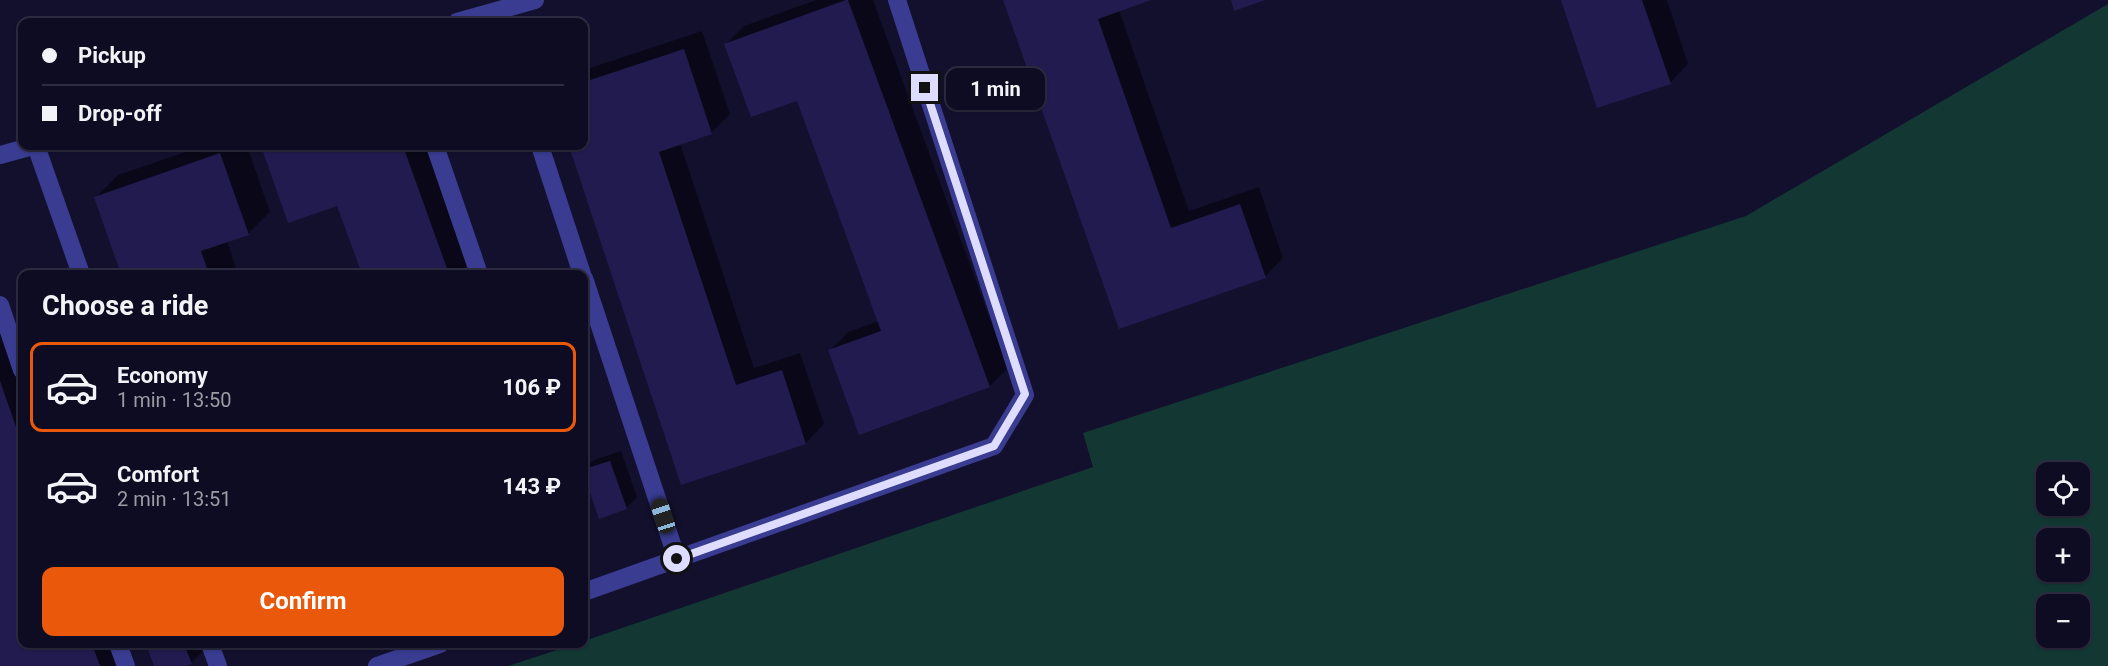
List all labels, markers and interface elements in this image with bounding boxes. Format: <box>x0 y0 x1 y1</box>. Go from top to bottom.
text: Pickup <box>78 43 146 68</box>
callout: 1 min <box>946 67 1045 109</box>
route end <box>911 74 938 101</box>
text: 1 min <box>970 77 1021 101</box>
text: Drop-off <box>78 101 162 126</box>
text: Choose a ride <box>42 290 208 322</box>
icon: car <box>45 360 99 414</box>
text: Economy <box>117 363 208 388</box>
text: 106 ₽ <box>502 375 561 400</box>
text: 1 min · 13:50 <box>117 388 232 412</box>
icon: car <box>45 459 99 513</box>
text: Comfort <box>117 462 199 487</box>
map controls <box>2036 462 2090 648</box>
button: locate <box>2036 462 2090 516</box>
text: 143 ₽ <box>502 474 561 499</box>
text: 2 min · 13:51 <box>117 487 232 511</box>
car <box>649 496 677 536</box>
button: + <box>2036 528 2090 582</box>
route start <box>663 545 690 572</box>
button: Confirm <box>42 567 564 636</box>
button: − <box>2036 594 2090 648</box>

